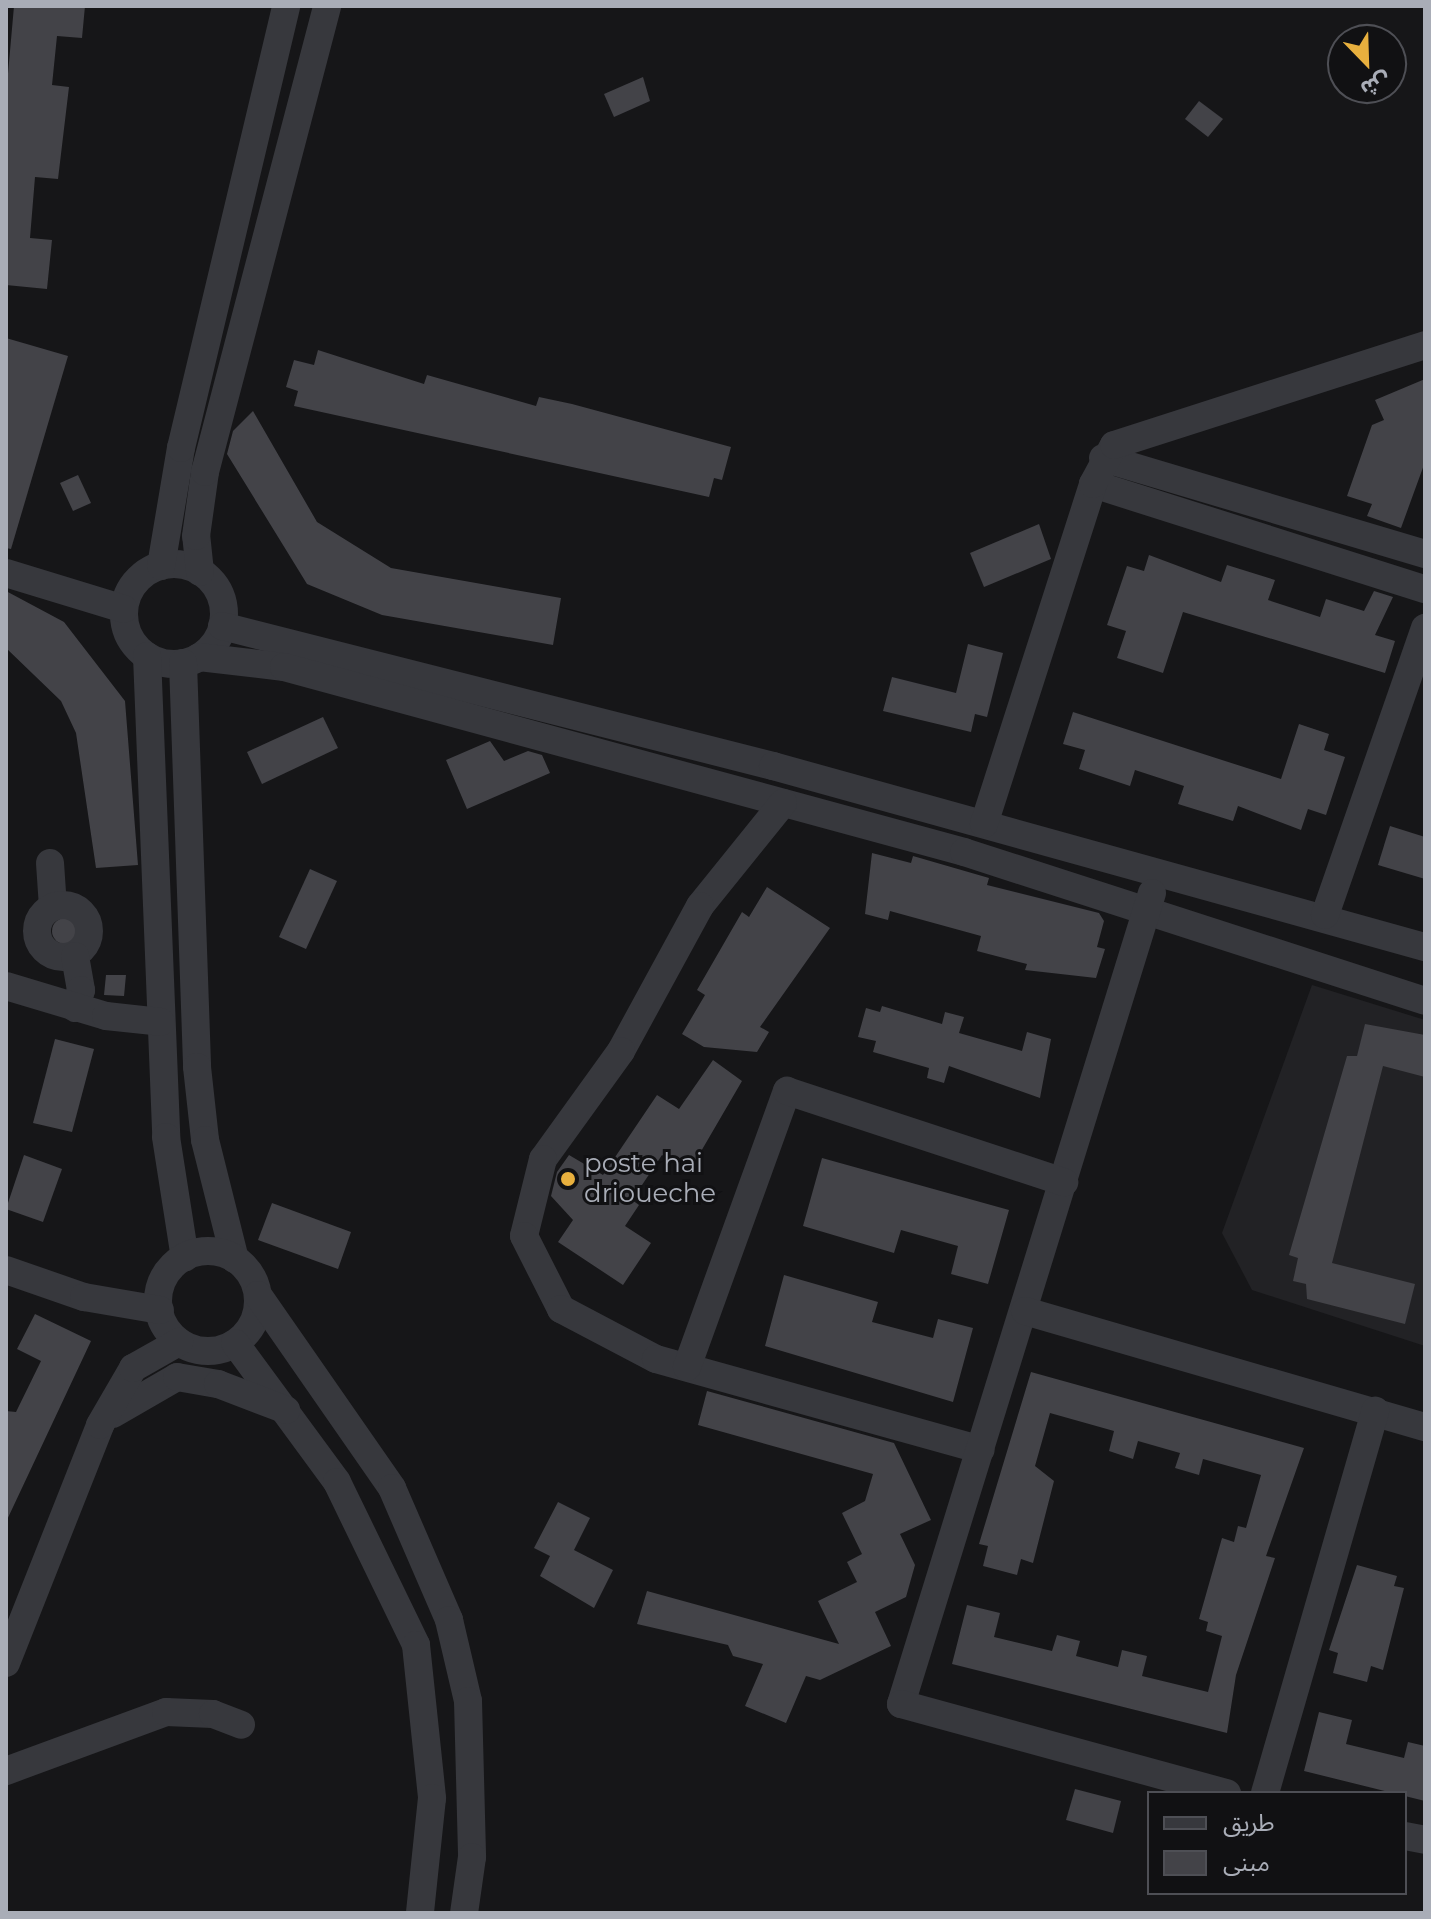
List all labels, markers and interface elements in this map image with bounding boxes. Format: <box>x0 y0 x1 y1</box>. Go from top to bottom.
north arrow <box>1327 24 1407 104</box>
text: ش <box>1357 66 1395 103</box>
place label: poste hai drioueche <box>584 1148 716 1210</box>
marker: poste hai drioueche <box>559 1170 577 1188</box>
legend <box>1147 1791 1407 1895</box>
text: طريق <box>1223 1808 1275 1837</box>
text: مبنى <box>1223 1848 1270 1877</box>

